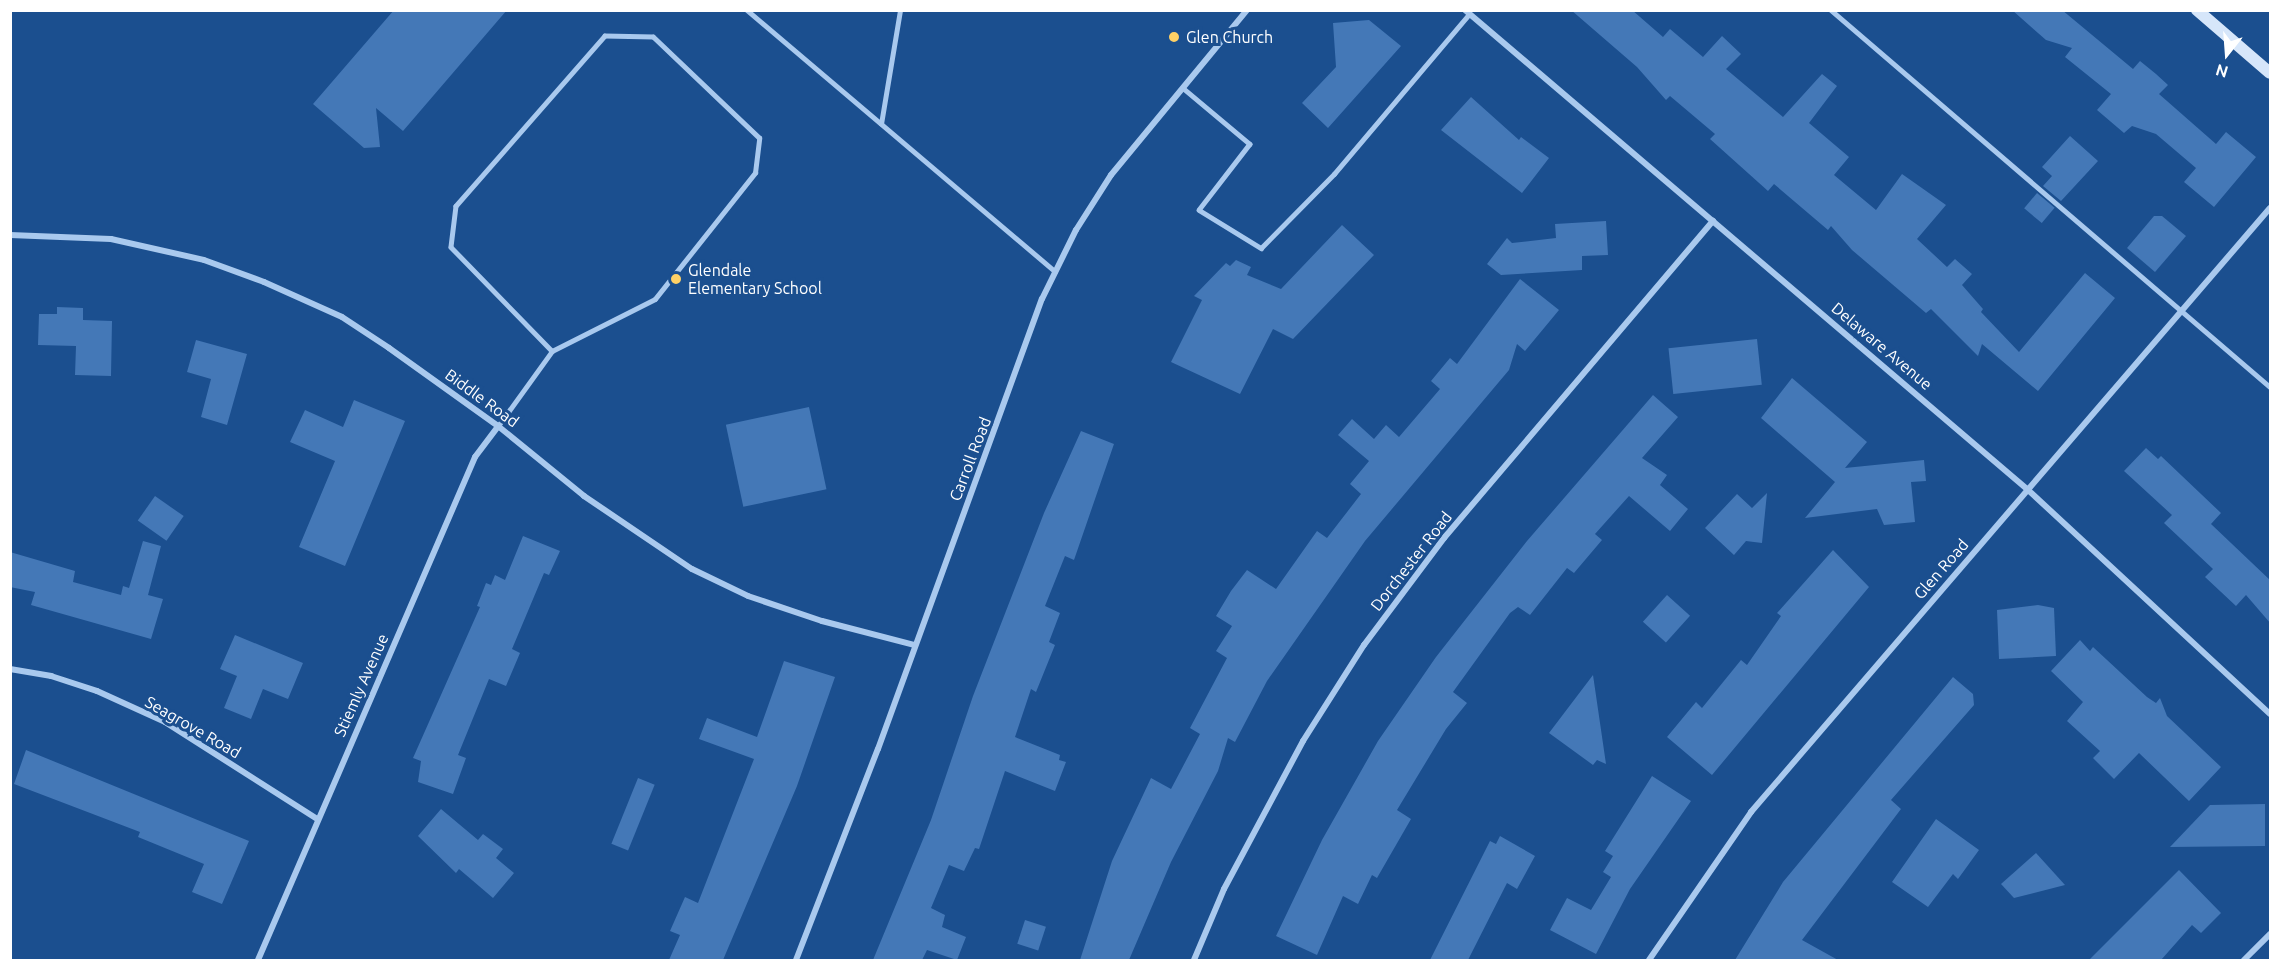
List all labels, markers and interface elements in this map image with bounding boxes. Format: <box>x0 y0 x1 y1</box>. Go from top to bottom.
north arrow <box>2197 24 2257 84</box>
place label: Glen Church <box>1186 27 1273 47</box>
marker: Glen Church <box>1167 30 1181 44</box>
text: N <box>2213 61 2230 82</box>
place label: Glendale Elementary School <box>688 260 822 298</box>
marker: Glendale Elementary School <box>669 272 683 286</box>
street label: Delaware Avenue <box>1828 298 1936 394</box>
street label: Biddle Road <box>441 365 523 431</box>
street label: Carroll Road <box>945 414 995 504</box>
street label: Dorchester Road <box>1366 508 1456 614</box>
street label: Glen Road <box>1910 535 1972 603</box>
street label: Stiemly Avenue <box>330 631 392 739</box>
street label: Seagrove Road <box>142 692 244 762</box>

